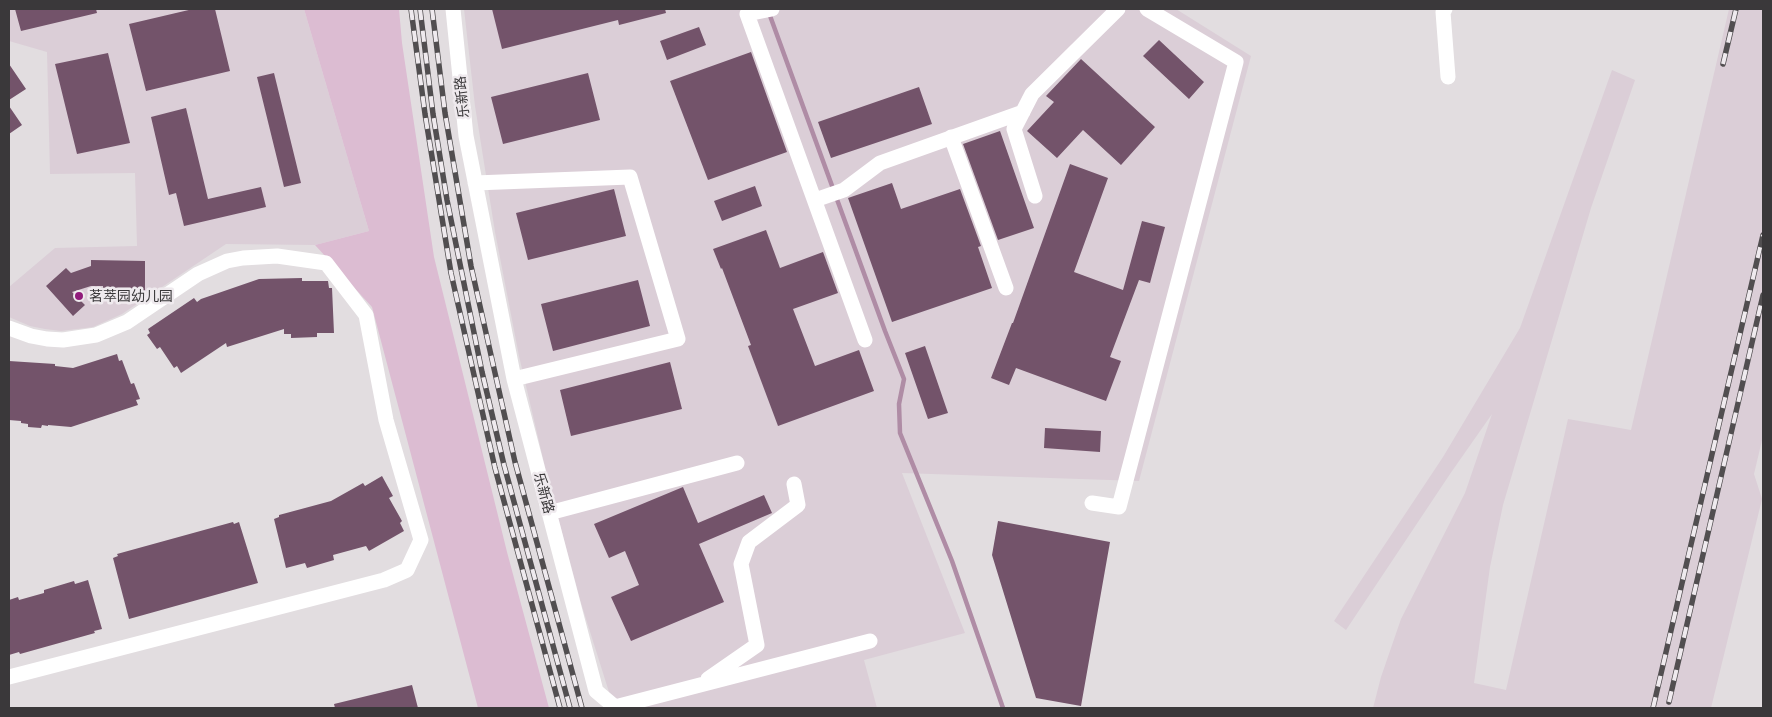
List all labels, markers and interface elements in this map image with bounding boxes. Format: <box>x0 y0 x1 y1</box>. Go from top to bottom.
street label: 乐新路 <box>451 75 473 119</box>
place label: 茗萃园幼儿园 <box>89 288 173 304</box>
marker: 茗萃园幼儿园 <box>73 290 85 302</box>
street label: 乐新路 <box>530 471 558 515</box>

